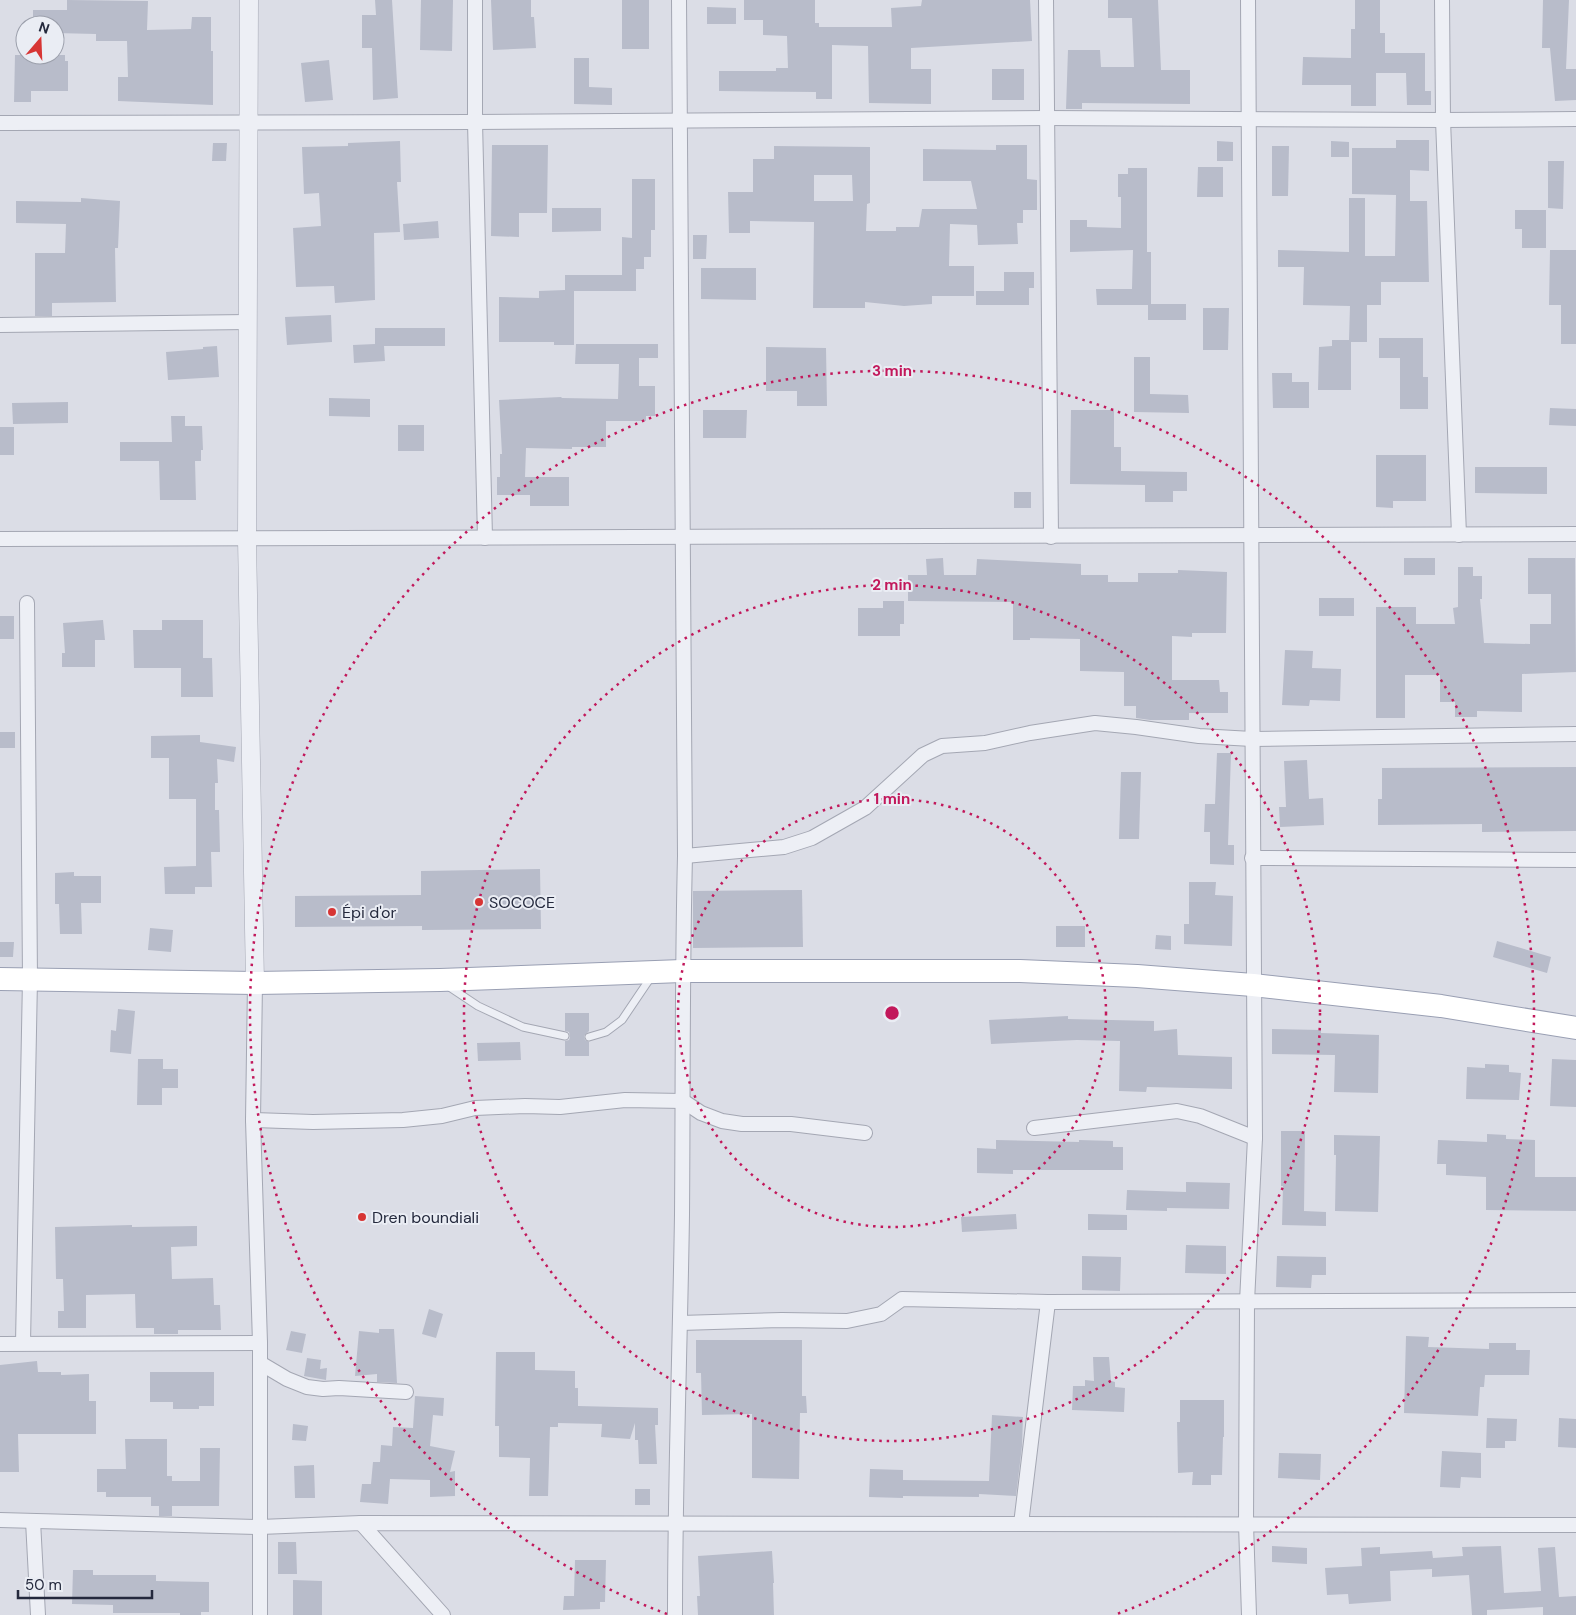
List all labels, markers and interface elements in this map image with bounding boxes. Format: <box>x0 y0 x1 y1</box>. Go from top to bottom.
north arrow <box>15 15 65 65</box>
text: N <box>36 18 52 38</box>
text: 3 min <box>872 361 912 381</box>
text: 2 min <box>872 575 912 595</box>
text: 1 min <box>874 789 910 809</box>
place label: SOCOCE <box>489 892 555 913</box>
marker: SOCOCE <box>473 896 485 908</box>
place label: Épi d'or <box>342 902 397 923</box>
marker: Épi d'or <box>326 906 338 918</box>
centre of rings <box>883 1004 901 1022</box>
place label: Dren boundiali <box>372 1207 479 1228</box>
marker: Dren boundiali <box>356 1211 368 1223</box>
scale bar <box>18 1568 151 1600</box>
text: 50 m <box>25 1575 62 1595</box>

